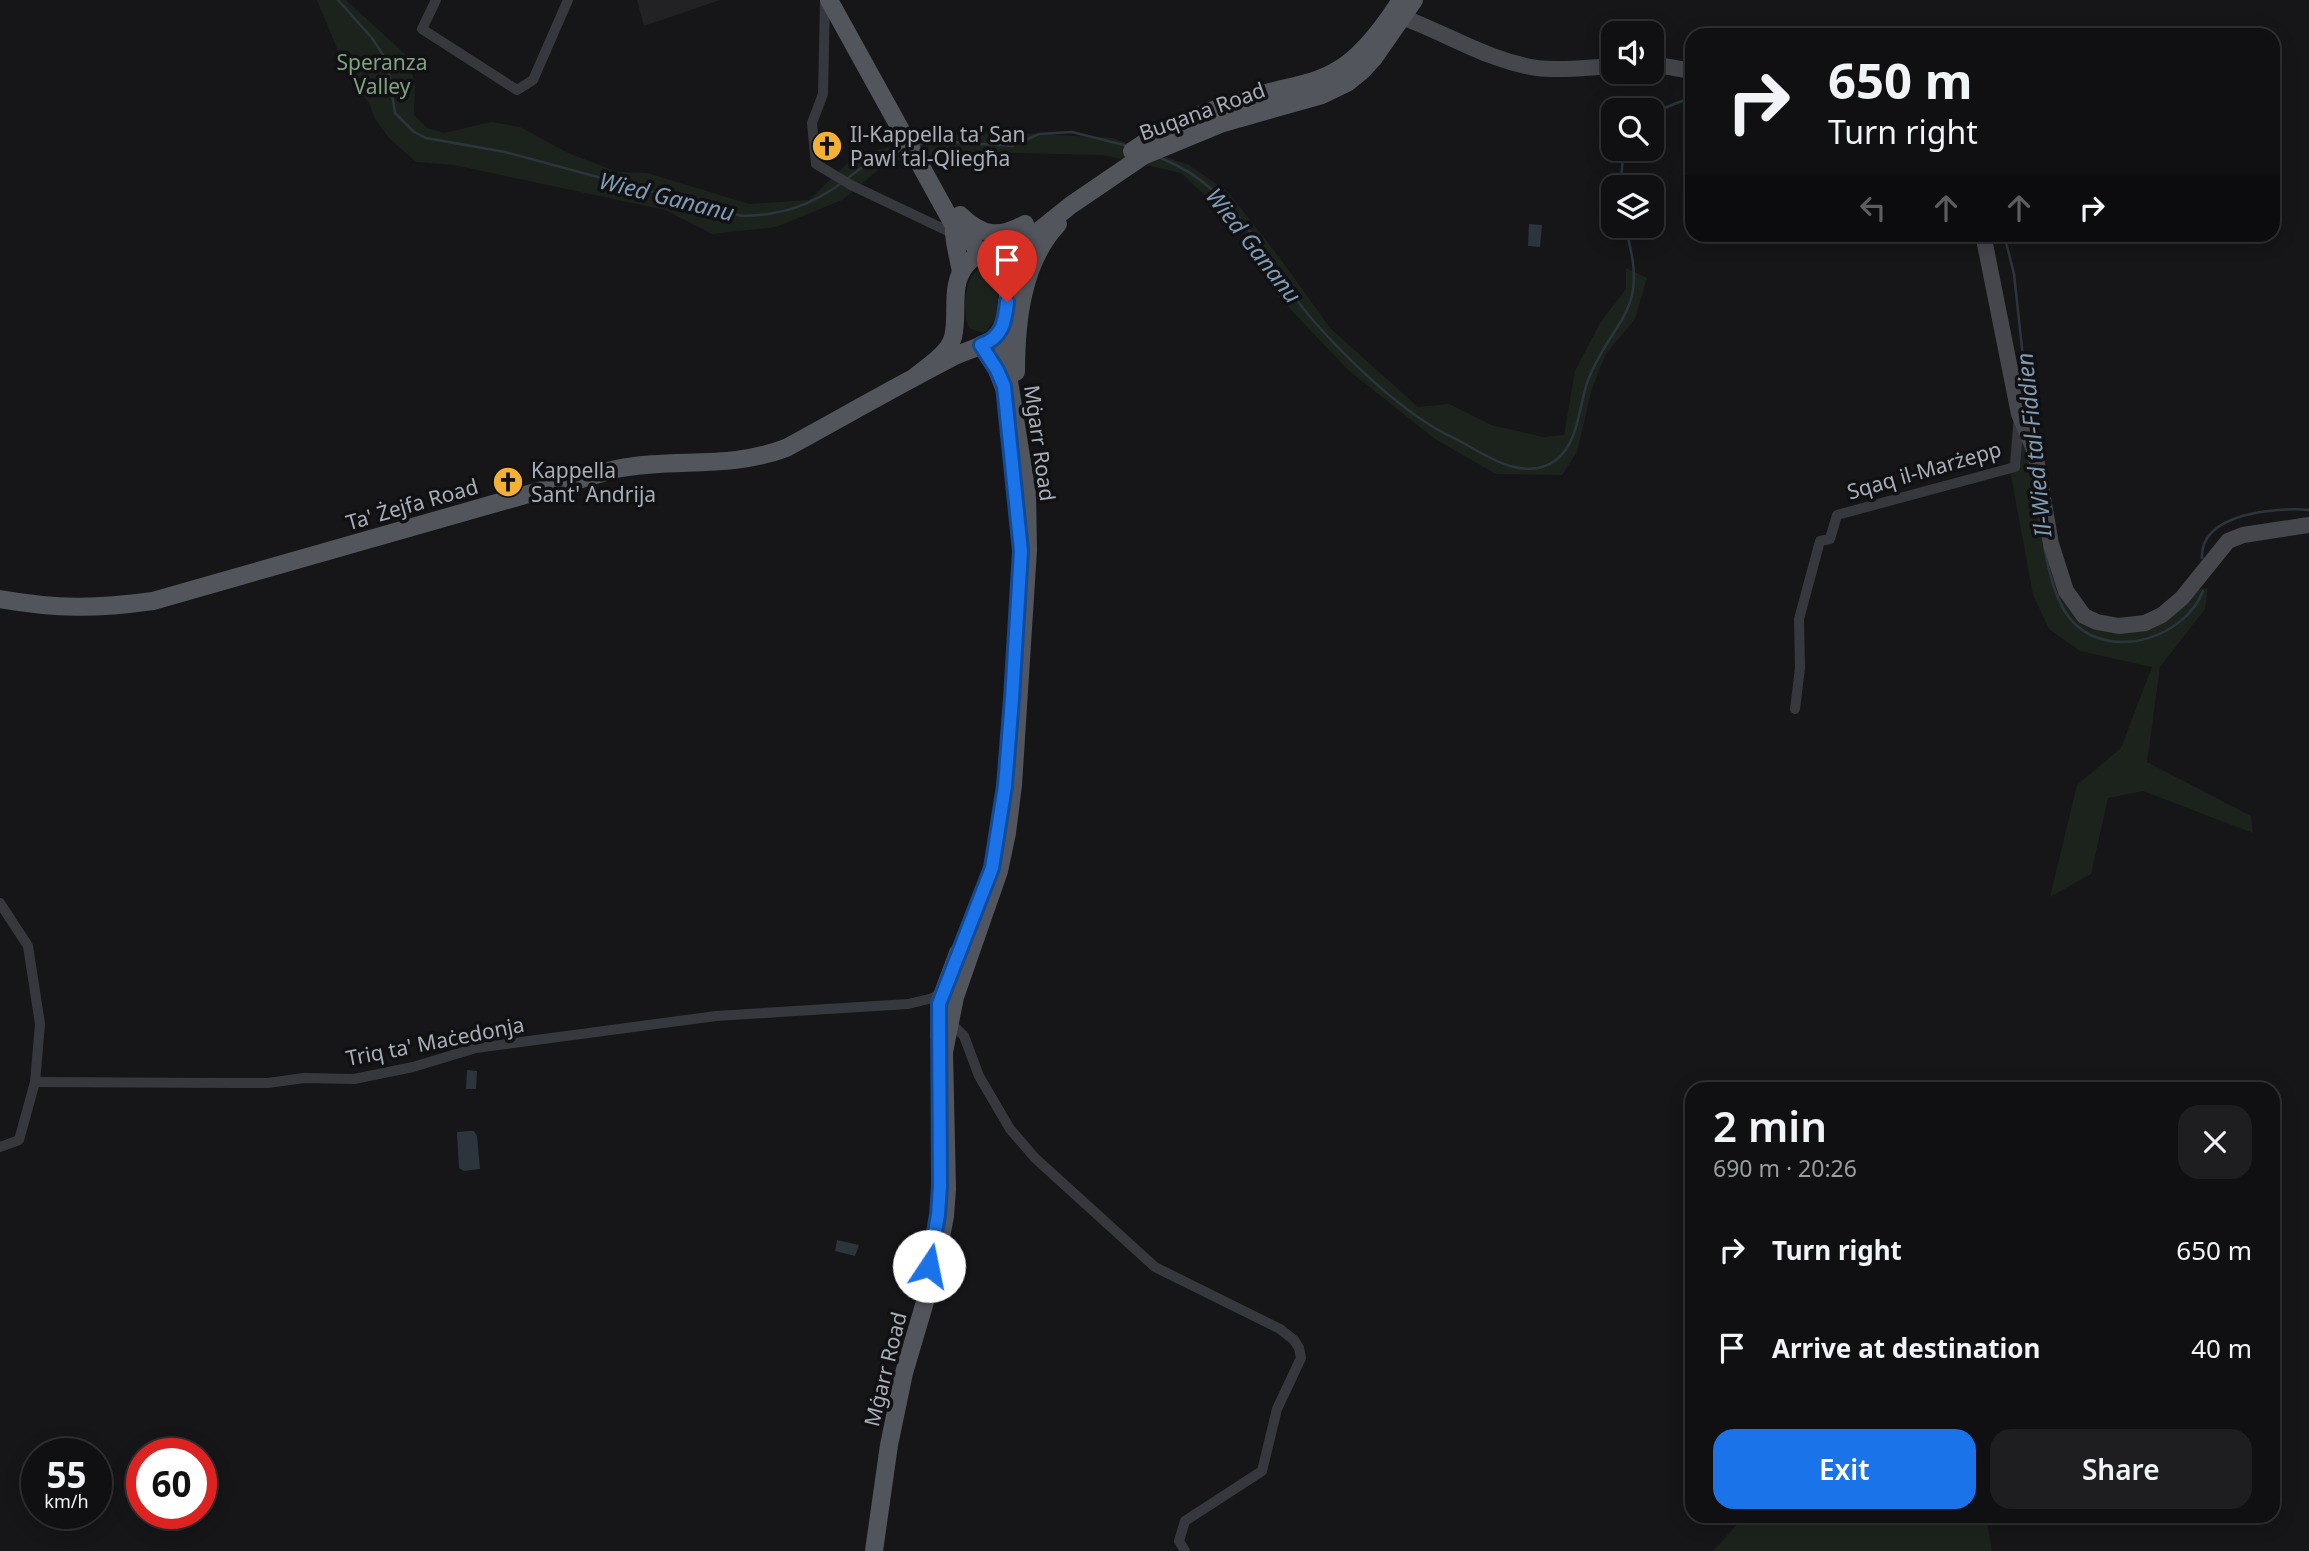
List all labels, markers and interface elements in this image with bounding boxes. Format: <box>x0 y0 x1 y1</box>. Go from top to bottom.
map controls <box>1601 21 1664 238</box>
button: sound <box>1601 21 1664 84</box>
text: 650 m <box>1828 47 1973 113</box>
park label: Speranza Valley <box>337 48 427 100</box>
icon: right <box>1713 56 1804 147</box>
street label: Buqana Road <box>1135 75 1269 147</box>
button: search <box>1601 98 1664 161</box>
text: Turn right <box>1828 110 1978 153</box>
place label: Il-Kappella ta' San Pawl tal-Qliegħa <box>850 120 1025 172</box>
church icon: Il-Kappella ta' San Pawl tal-Qliegħa <box>810 129 844 163</box>
water label: Wied Gananu <box>596 164 738 228</box>
button: layers <box>1601 175 1664 238</box>
water label: Wied Gananu <box>1199 181 1309 309</box>
icon: left <box>1854 189 1892 227</box>
icon: ahead <box>1927 189 1965 227</box>
icon: ahead <box>2000 189 2038 227</box>
icon: right <box>2073 189 2111 227</box>
pin <box>977 230 1037 302</box>
icon: arrive <box>988 241 1026 279</box>
water label: Il-Wied tal-Fiddien <box>2007 351 2059 540</box>
street label: Mġarr Road <box>1018 383 1062 503</box>
street label: Sqaq il-Marżepp <box>1844 435 2004 505</box>
place label: Kappella Sant' Andrija <box>531 456 656 508</box>
church icon: Kappella Sant' Andrija <box>491 465 525 499</box>
street label: Ta' Żejfa Road <box>343 472 481 536</box>
street label: Triq ta' Maċedonja <box>343 1010 527 1072</box>
text: 2 min <box>1713 1097 1827 1154</box>
button: close <box>2178 1105 2252 1179</box>
text: 690 m · 20:26 <box>1713 1152 1857 1184</box>
position arrow <box>892 1229 966 1303</box>
icon: right <box>1713 1231 1751 1269</box>
text: Turn right <box>1772 1232 1902 1268</box>
text: 650 m <box>2176 1232 2252 1268</box>
street label: Mġarr Road <box>857 1309 913 1429</box>
icon: arrive <box>1713 1329 1751 1367</box>
text: Arrive at destination <box>1772 1330 2041 1366</box>
text: 40 m <box>2191 1330 2252 1366</box>
button: Exit <box>1713 1429 1976 1509</box>
button: Share <box>1990 1429 2252 1509</box>
speed limit sign: 60 <box>126 1438 217 1529</box>
text: 55 <box>46 1451 87 1498</box>
text: km/h <box>44 1489 89 1513</box>

